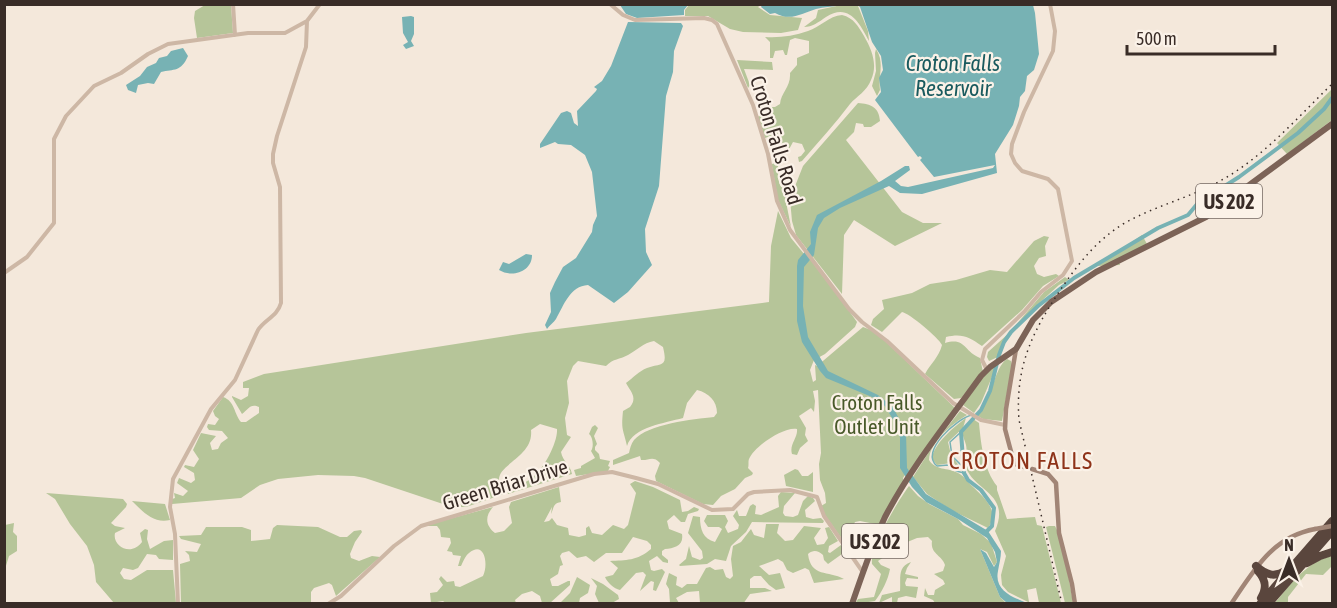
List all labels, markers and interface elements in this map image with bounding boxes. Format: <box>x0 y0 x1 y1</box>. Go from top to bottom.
scale bar <box>1127 18 1276 56</box>
text: 500 m <box>1136 28 1177 49</box>
water label: Croton Falls Reservoir <box>906 50 1000 101</box>
street label: Croton Falls Road <box>746 73 808 207</box>
road number: US 202 <box>1196 184 1262 218</box>
park label: Croton Falls Outlet Unit <box>832 390 922 438</box>
district label: CROTON FALLS <box>948 447 1094 474</box>
street label: Green Briar Drive <box>439 454 571 514</box>
road number: US 202 <box>842 524 908 558</box>
north arrow <box>1259 530 1319 590</box>
text: N <box>1284 536 1294 554</box>

